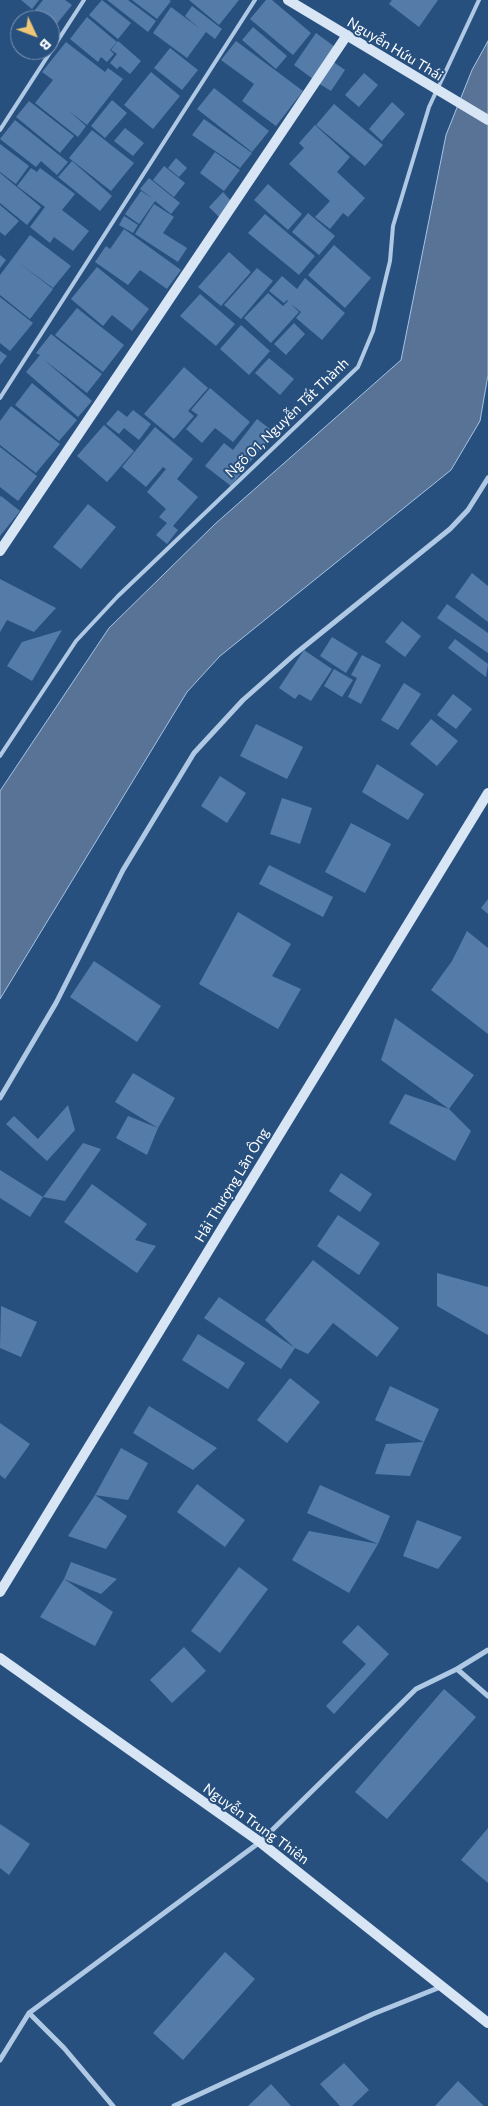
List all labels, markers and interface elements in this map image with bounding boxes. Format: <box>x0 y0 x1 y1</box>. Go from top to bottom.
north arrow <box>10 10 60 60</box>
street label: Nguyễn Hứu Thái <box>344 14 446 84</box>
text: B <box>36 36 55 54</box>
street label: Ngõ 01, Nguyễn Tất Thành <box>222 355 352 481</box>
street label: Hải Thượng Lãn Ông <box>191 1125 273 1245</box>
street label: Nguyễn Trung Thiên <box>200 1780 312 1868</box>

